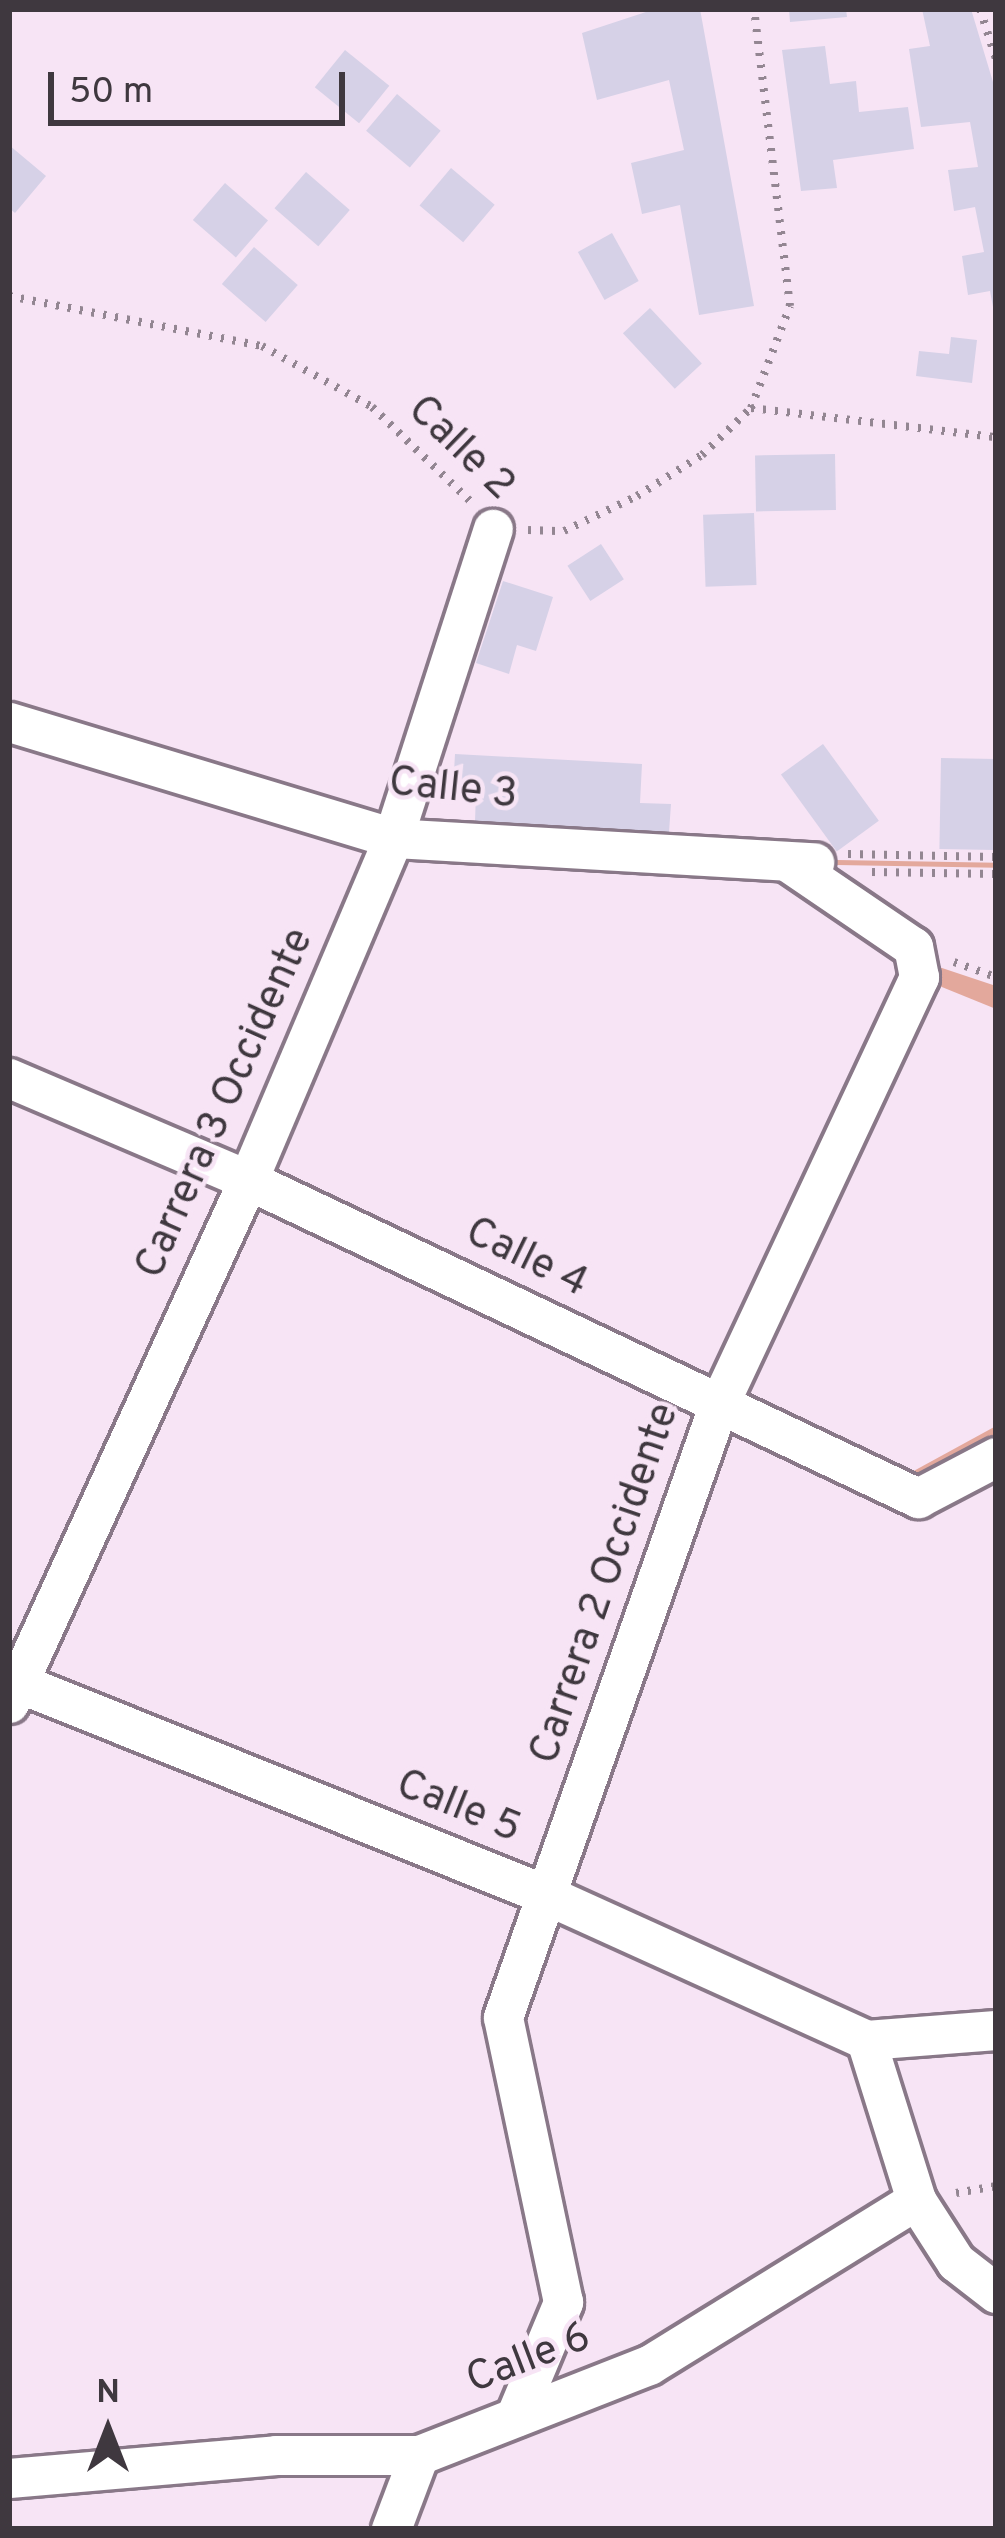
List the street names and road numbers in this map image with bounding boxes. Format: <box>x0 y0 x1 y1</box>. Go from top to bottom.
street label: Calle 2 <box>396 386 524 512</box>
street label: Calle 3 <box>386 758 520 822</box>
street label: Carrera 3 Occidente <box>126 921 326 1287</box>
street label: Calle 4 <box>457 1208 595 1310</box>
street label: Carrera 2 Occidente <box>521 1397 691 1771</box>
street label: Calle 5 <box>388 1760 528 1856</box>
street label: Calle 6 <box>460 2313 598 2407</box>

